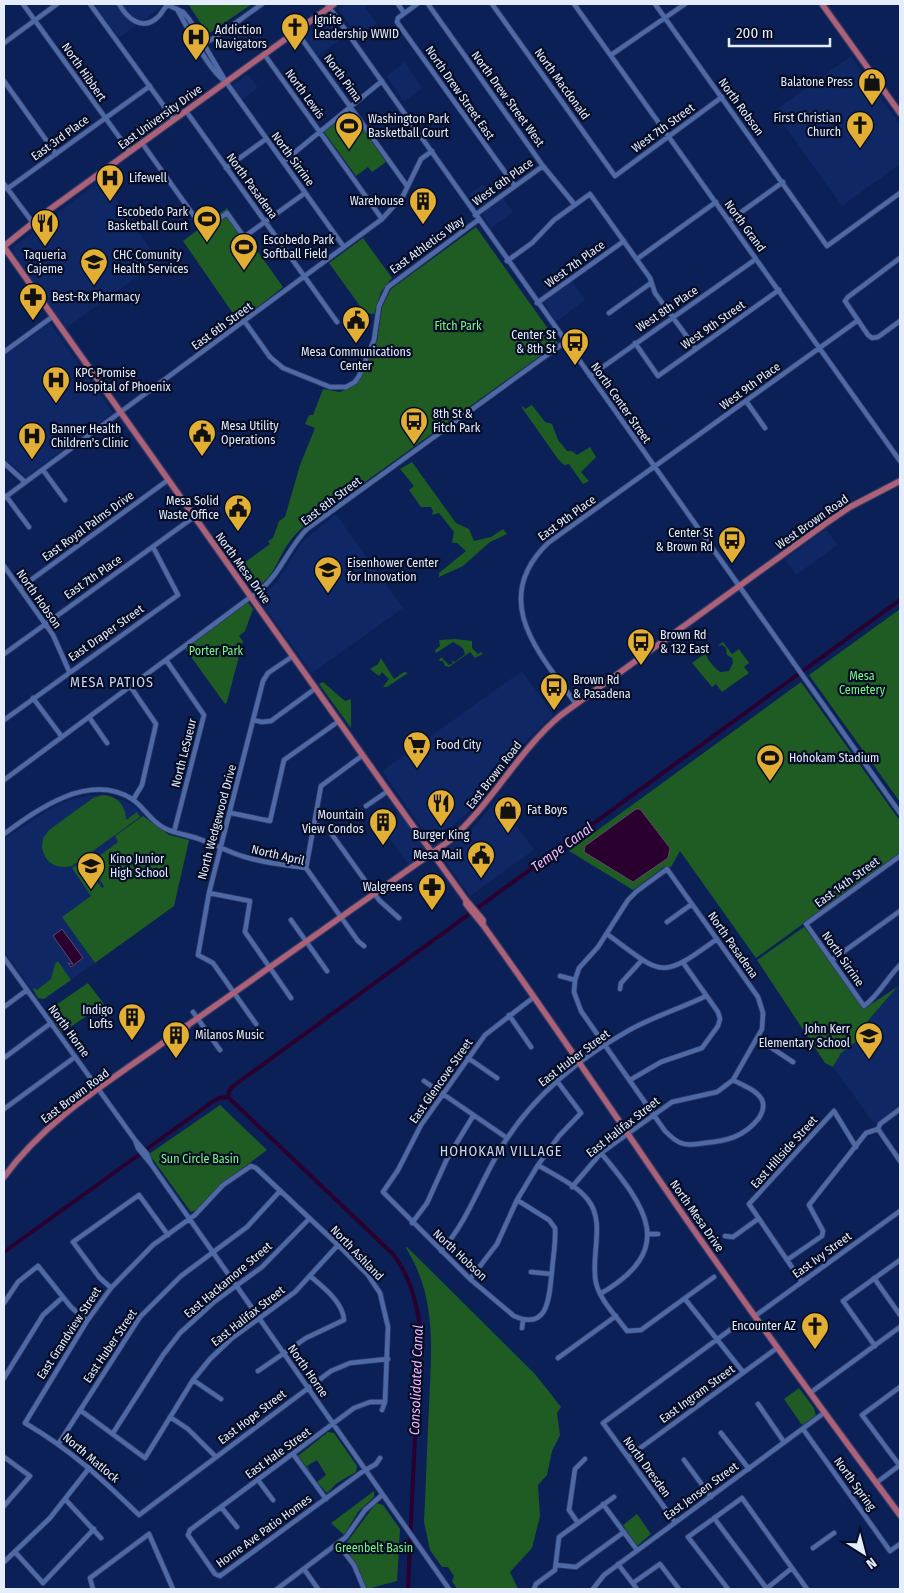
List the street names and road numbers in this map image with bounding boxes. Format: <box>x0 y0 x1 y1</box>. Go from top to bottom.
street label: North Hibbert <box>59 40 109 104</box>
street label: North Drew Street East <box>422 44 498 143</box>
street label: North Macdonald <box>531 46 593 122</box>
street label: North Drew Street West <box>469 49 547 149</box>
street label: North Pima <box>321 52 365 105</box>
street label: North Lewis <box>282 66 328 122</box>
street label: North Robson <box>715 76 767 138</box>
street label: East University Drive <box>115 82 205 152</box>
street label: West 7th Street <box>629 101 697 155</box>
street label: East 3rd Place <box>29 112 92 164</box>
street label: North Sirrine <box>269 129 317 189</box>
street label: North Pasadena <box>223 150 281 222</box>
street label: West 6th Place <box>470 155 536 209</box>
street label: North Grand <box>722 198 768 254</box>
street label: East Athletics Way <box>387 213 467 277</box>
street label: West 7th Place <box>542 238 608 290</box>
street label: West 8th Place <box>633 283 701 335</box>
street label: West 9th Street <box>678 298 748 352</box>
street label: East 6th Street <box>189 299 255 353</box>
street label: West 9th Place <box>717 359 783 413</box>
street label: North Center Street <box>588 360 654 446</box>
street label: East 8th Street <box>298 474 364 528</box>
street label: East Royal Palms Drive <box>39 488 137 564</box>
street label: East 9th Place <box>535 492 599 544</box>
street label: West Brown Road <box>773 492 851 552</box>
street label: North Mesa Drive <box>213 530 274 606</box>
street label: East 7th Place <box>62 552 125 602</box>
street label: North Hobson <box>14 567 64 631</box>
street label: East Draper Street <box>66 602 146 664</box>
street label: North LeSueur <box>169 716 200 789</box>
street label: East Brown Road <box>463 738 525 812</box>
street label: North Wedgewood Drive <box>195 763 239 881</box>
street label: North April <box>250 842 306 868</box>
street label: East 14th Street <box>812 854 882 910</box>
street label: North Pasadena <box>705 909 761 981</box>
street label: North Sirrine <box>819 929 867 989</box>
street label: North Horne <box>45 1002 93 1060</box>
street label: East Huber Street <box>536 1027 612 1089</box>
street label: East Glencove Street <box>407 1036 475 1126</box>
street label: East Brown Road <box>38 1066 112 1126</box>
street label: East Halifax Street <box>584 1094 663 1160</box>
street label: East Hillside Street <box>748 1113 820 1191</box>
street label: North Mesa Drive <box>667 1177 727 1255</box>
street label: North Ashland <box>328 1223 386 1283</box>
street label: North Hobson <box>430 1226 490 1284</box>
street label: East Ivy Street <box>790 1229 854 1281</box>
street label: East Hackamore Street <box>181 1239 275 1321</box>
street label: East Halifax Street <box>209 1283 288 1349</box>
street label: East Grandview Street <box>34 1284 104 1382</box>
street label: East Huber Street <box>80 1307 140 1385</box>
street label: North Horne <box>285 1342 331 1400</box>
street label: East Ingram Street <box>657 1362 737 1426</box>
street label: East Hope Street <box>215 1387 289 1447</box>
street label: East Hale Street <box>243 1425 314 1481</box>
street label: North Matlock <box>60 1430 122 1486</box>
street label: North Dresden <box>620 1434 674 1500</box>
street label: North Spring <box>831 1455 879 1514</box>
street label: East Jensen Street <box>661 1459 741 1523</box>
street label: Horne Ave Patio Homes <box>213 1492 315 1570</box>

